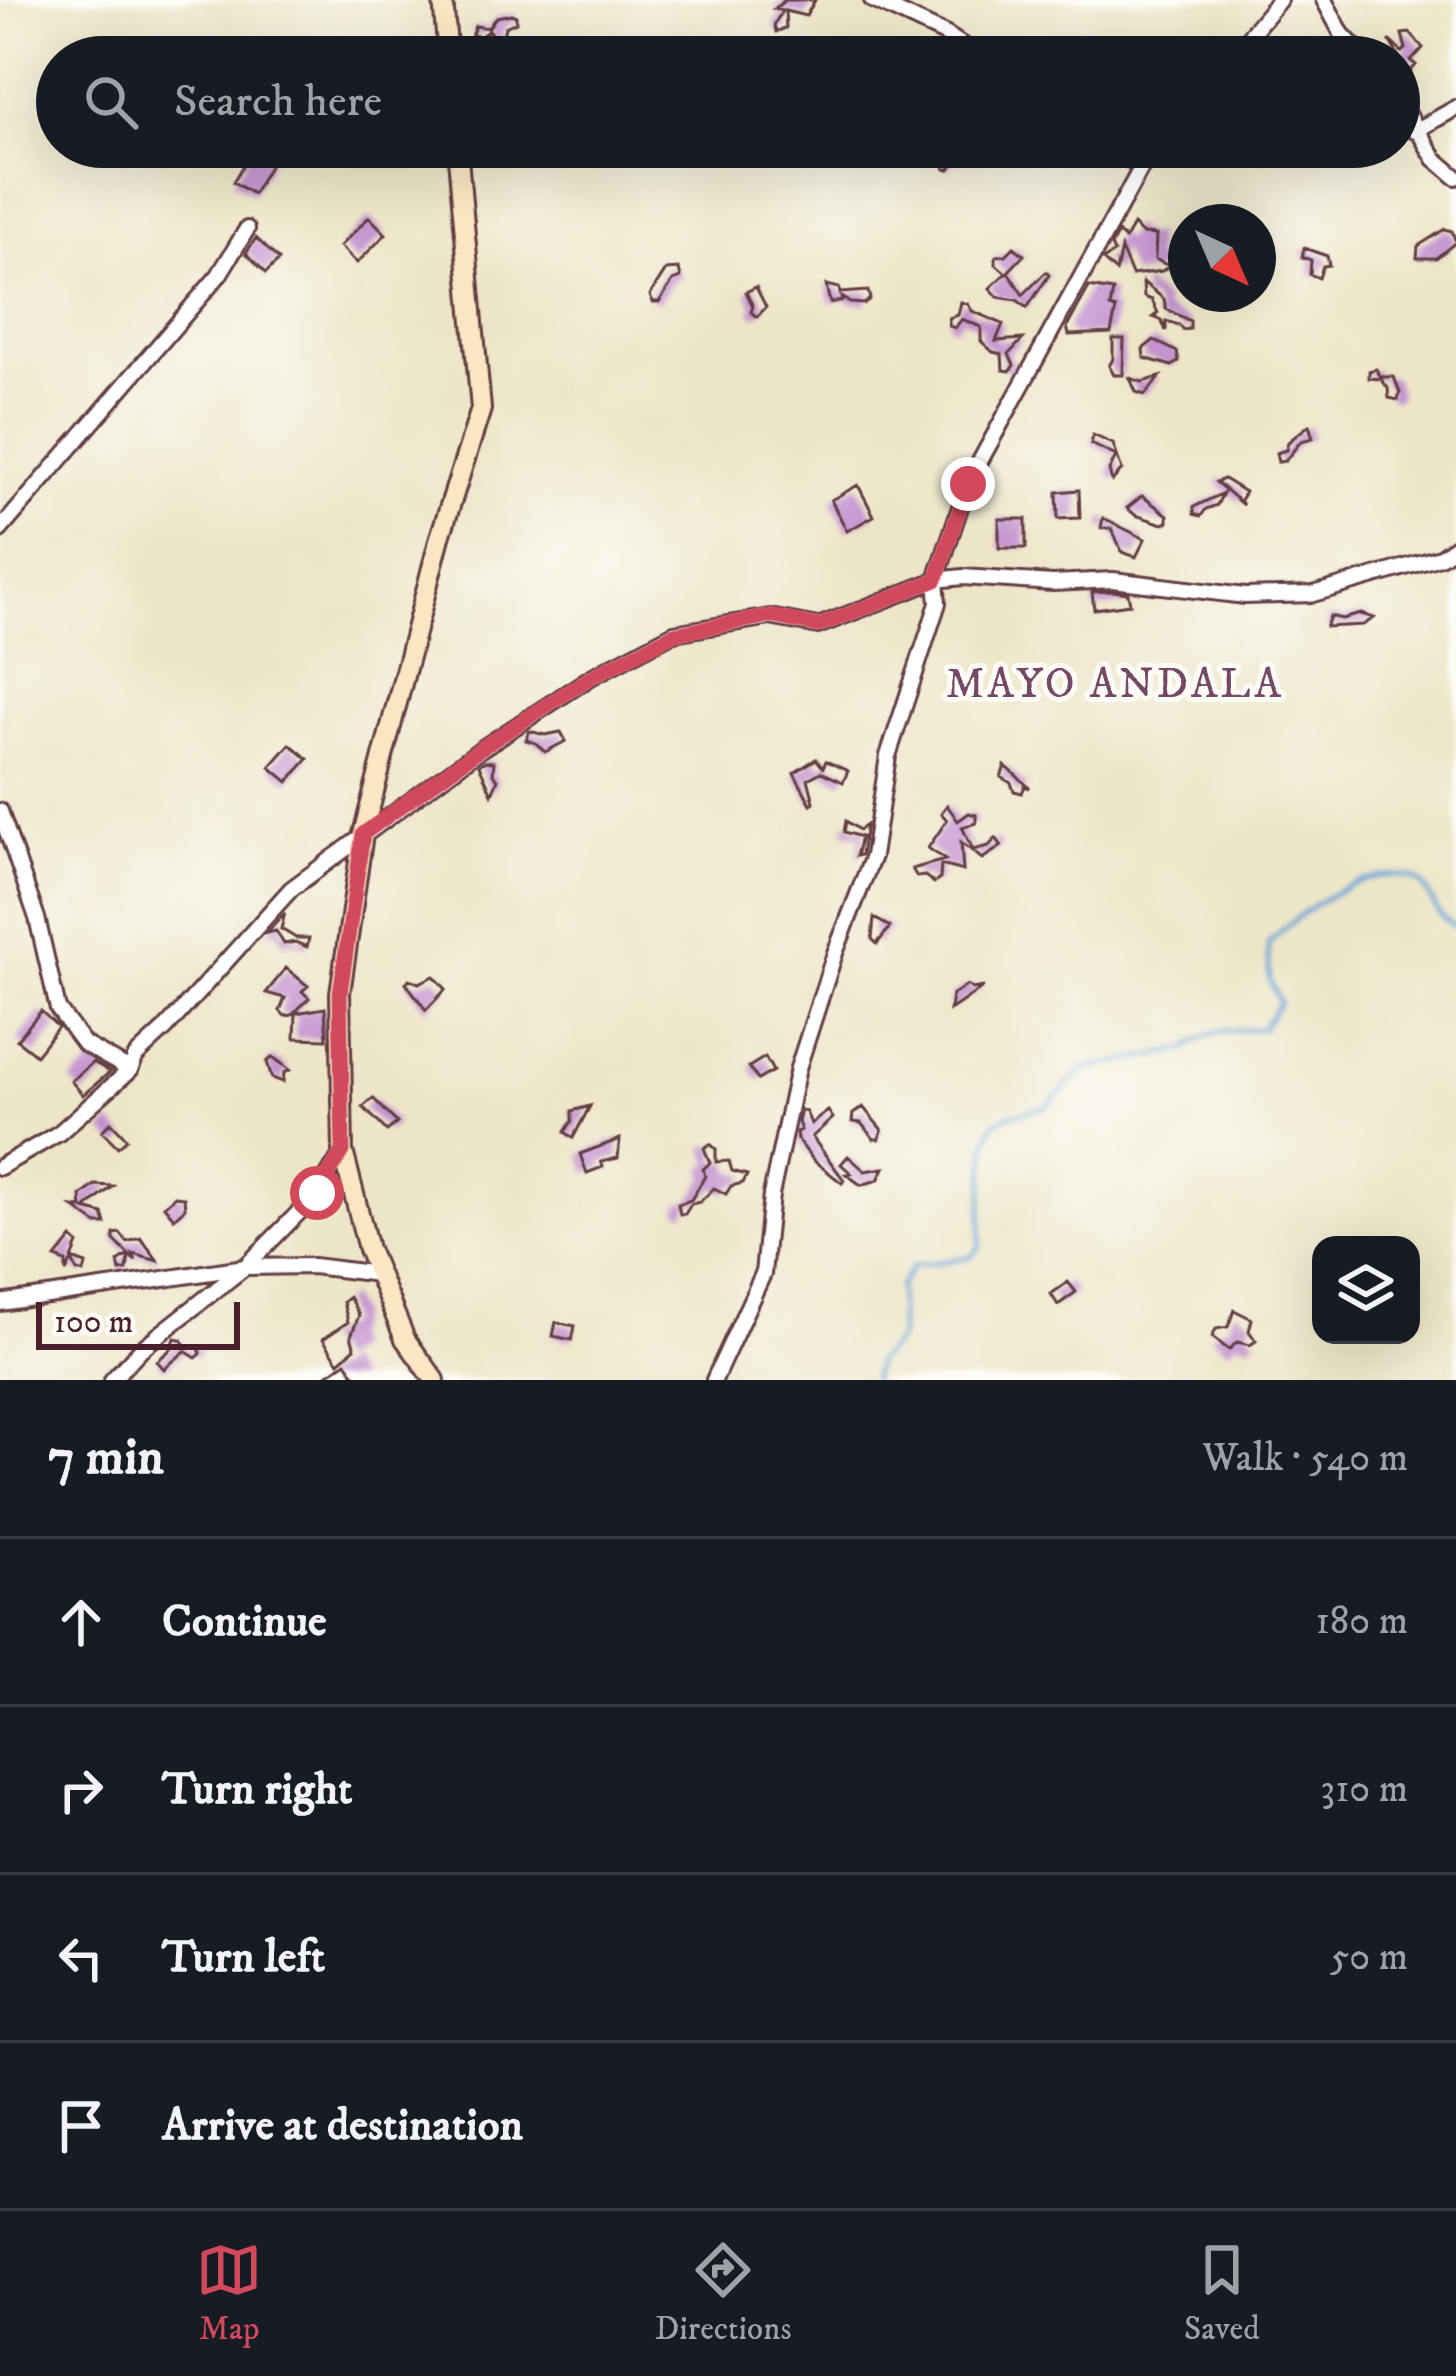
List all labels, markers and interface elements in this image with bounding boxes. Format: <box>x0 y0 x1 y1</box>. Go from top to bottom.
search box <box>36 36 1420 168</box>
icon: search <box>78 69 144 135</box>
text: Search here <box>174 74 382 130</box>
north arrow <box>1168 204 1276 312</box>
route end <box>941 457 995 511</box>
district label: MAYO ANDALA <box>946 659 1284 711</box>
route start <box>290 1166 344 1220</box>
map controls <box>1312 1236 1420 1344</box>
button: layers <box>1312 1236 1420 1344</box>
scale bar <box>36 1296 240 1349</box>
text: 100 m <box>54 1302 133 1343</box>
text: 7 min <box>48 1426 164 1490</box>
text: Walk · 540 m <box>1202 1434 1408 1483</box>
icon: ahead <box>48 1589 114 1655</box>
text: Continue <box>162 1594 327 1650</box>
text: 180 m <box>1316 1597 1408 1646</box>
icon: right <box>48 1757 114 1823</box>
text: Turn right <box>162 1762 352 1818</box>
text: 310 m <box>1321 1765 1408 1814</box>
icon: left <box>48 1925 114 1991</box>
text: Turn left <box>162 1930 325 1986</box>
text: 50 m <box>1330 1933 1408 1982</box>
icon: arrive <box>48 2093 114 2159</box>
text: Arrive at destination <box>162 2098 523 2154</box>
tab: Map <box>196 2237 262 2350</box>
tab: Directions <box>655 2237 791 2350</box>
tab: Saved <box>1184 2237 1260 2350</box>

